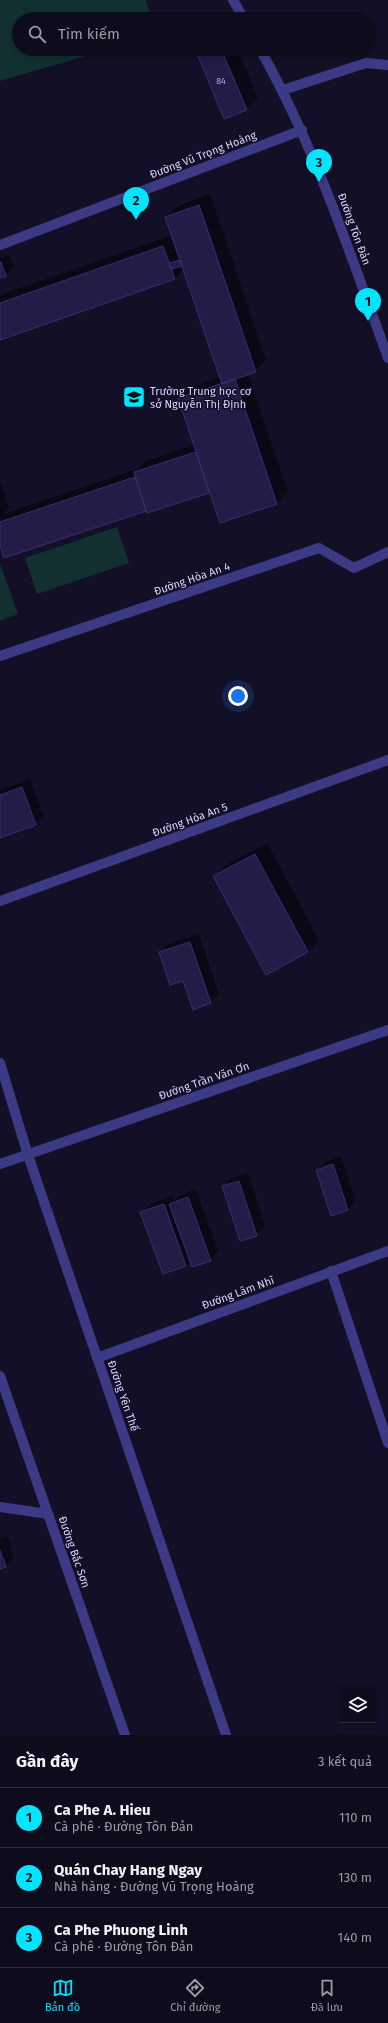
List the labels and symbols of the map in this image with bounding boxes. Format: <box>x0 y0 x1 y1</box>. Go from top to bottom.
house number: 84 <box>216 76 226 86</box>
street label: Đường Vũ Trọng Hoàng <box>148 129 258 181</box>
pin: 3 <box>306 149 332 182</box>
pin: 2 <box>123 187 149 220</box>
street label: Đường Tôn Đản <box>335 191 373 267</box>
pin: 1 <box>355 288 381 321</box>
school or university icon: Trường Trung học cơ sở Nguyễn Thị Định <box>121 384 147 410</box>
place label: Trường Trung học cơ sở Nguyễn Thị Định <box>150 385 252 411</box>
street label: Đường Hòa An 4 <box>152 560 232 598</box>
your location <box>228 686 248 706</box>
street label: Đường Hòa An 5 <box>151 800 230 840</box>
street label: Đường Trần Văn Ơn <box>157 1059 251 1103</box>
street label: Đường Lâm Nhĩ <box>200 1274 277 1312</box>
street label: Đường Yên Thế <box>105 1359 141 1433</box>
street label: Đường Bắc Sơn <box>56 1514 93 1590</box>

